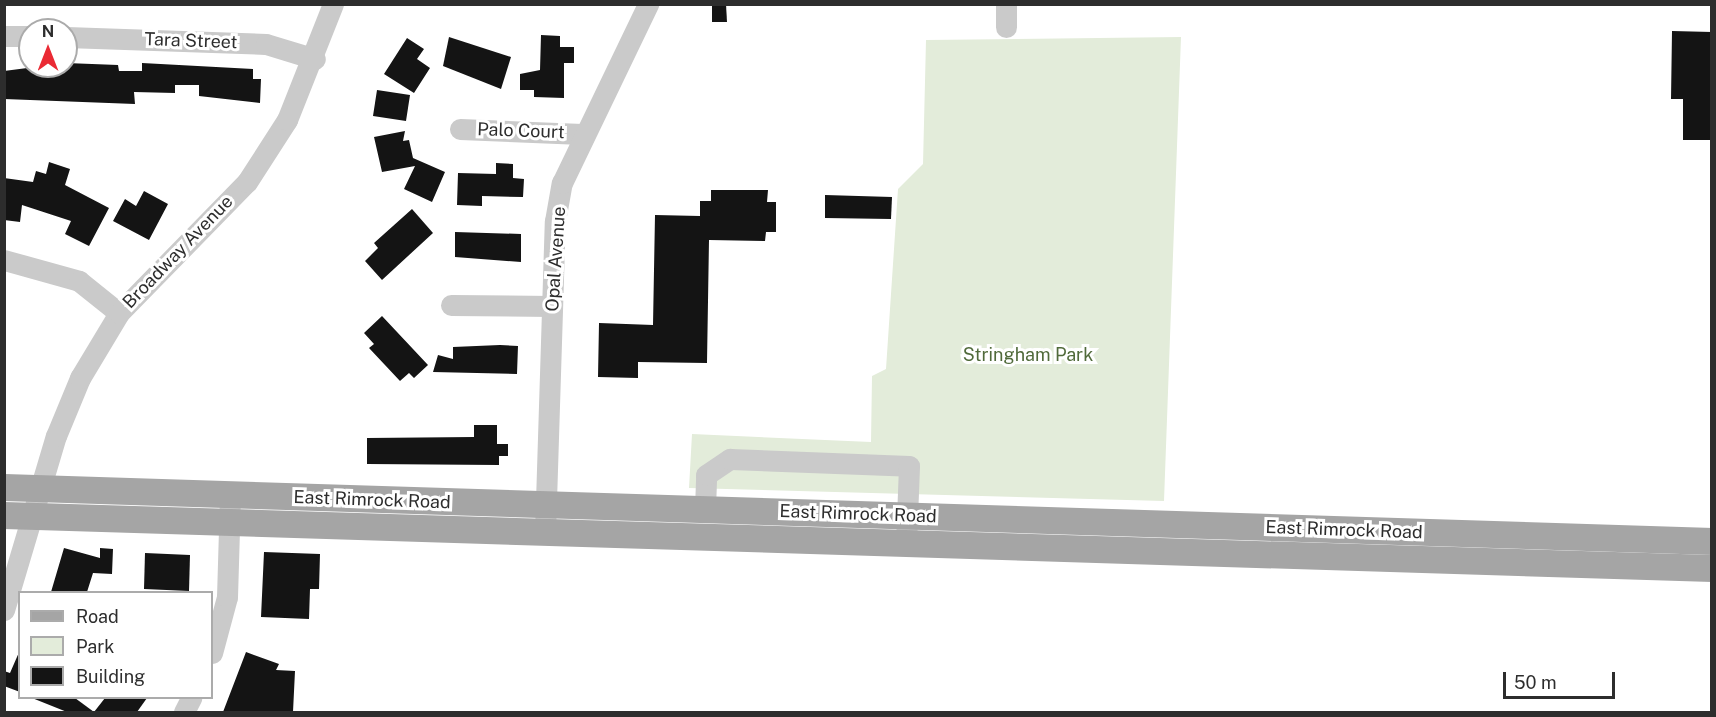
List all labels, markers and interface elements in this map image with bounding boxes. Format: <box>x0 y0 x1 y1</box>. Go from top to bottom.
north arrow <box>18 18 78 78</box>
text: N <box>42 22 54 41</box>
street label: Tara Street <box>144 29 238 53</box>
street label: Palo Court <box>477 119 565 143</box>
street label: Broadway Avenue <box>118 191 238 313</box>
street label: Opal Avenue <box>542 206 570 312</box>
park label: Stringham Park <box>963 344 1093 366</box>
street label: East Rimrock Road <box>293 486 451 514</box>
street label: East Rimrock Road <box>779 500 937 528</box>
street label: East Rimrock Road <box>1265 516 1423 544</box>
legend <box>18 591 213 699</box>
text: Road <box>76 606 119 627</box>
text: Park <box>76 636 114 657</box>
scale bar <box>1506 660 1618 698</box>
text: Building <box>76 666 145 687</box>
text: 50 m <box>1514 672 1557 693</box>

